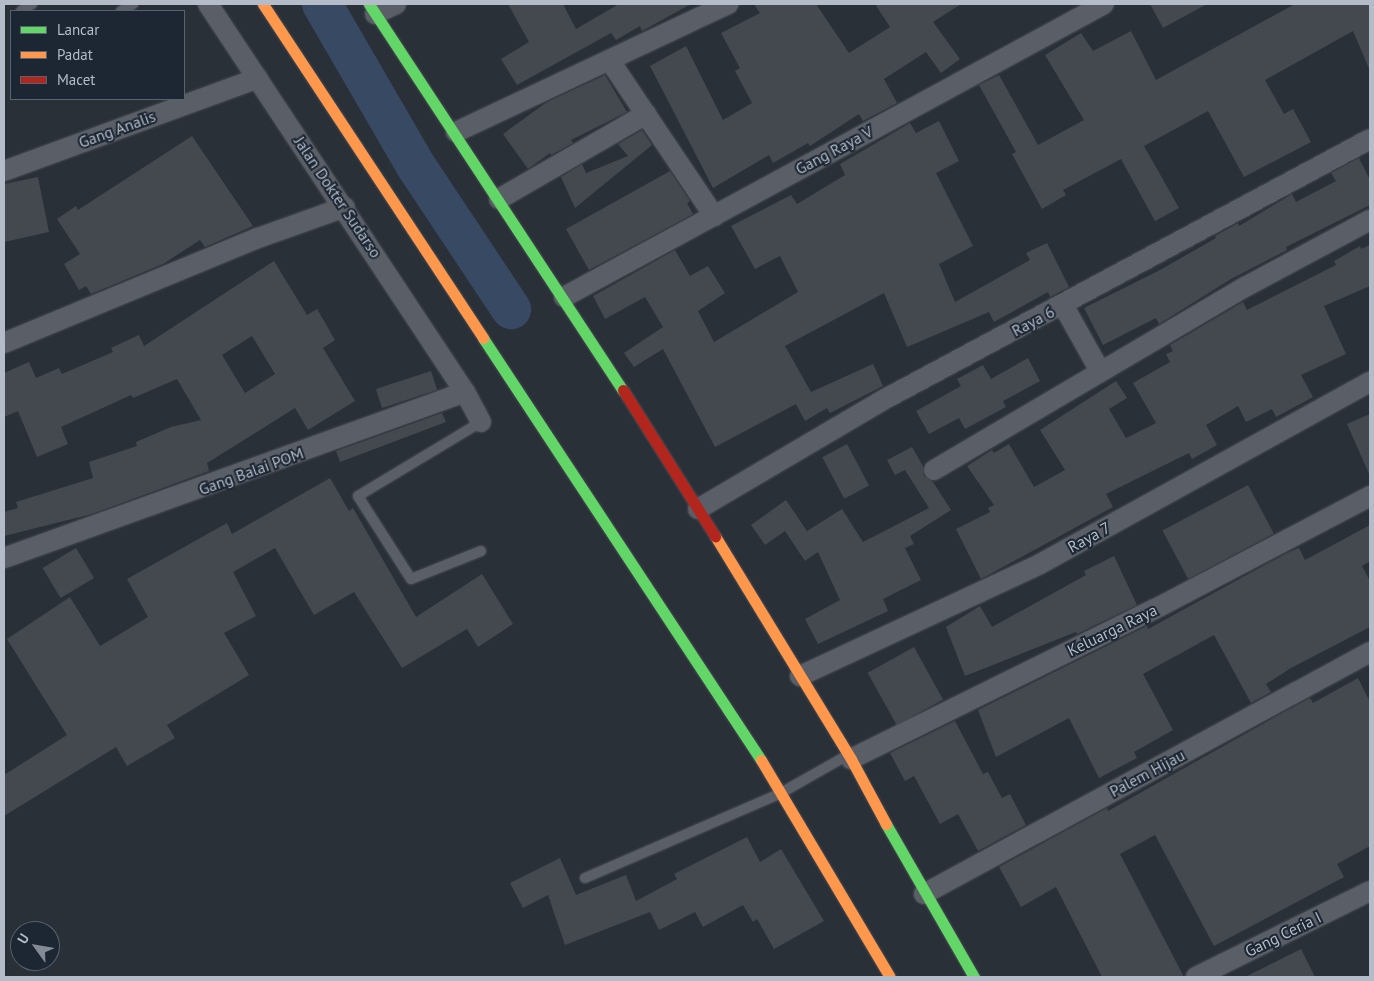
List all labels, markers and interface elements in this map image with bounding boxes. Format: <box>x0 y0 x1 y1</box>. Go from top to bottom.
legend <box>10 10 185 100</box>
text: Lancar <box>57 20 99 39</box>
text: Padat <box>57 45 93 64</box>
text: Macet <box>57 70 95 89</box>
street label: Gang Analis <box>76 106 158 152</box>
street label: Gang Raya V <box>792 121 876 179</box>
street label: Jalan Dokter Sudarso <box>290 133 386 261</box>
street label: Raya 6 <box>1008 302 1058 340</box>
street label: Gang Balai POM <box>196 443 306 499</box>
street label: Raya 7 <box>1064 518 1114 556</box>
street label: Keluarga Raya <box>1064 600 1160 660</box>
street label: Palem Hijau <box>1106 745 1188 801</box>
street label: Gang Ceria I <box>1242 907 1324 961</box>
north arrow <box>10 921 60 971</box>
text: U <box>13 930 33 947</box>

